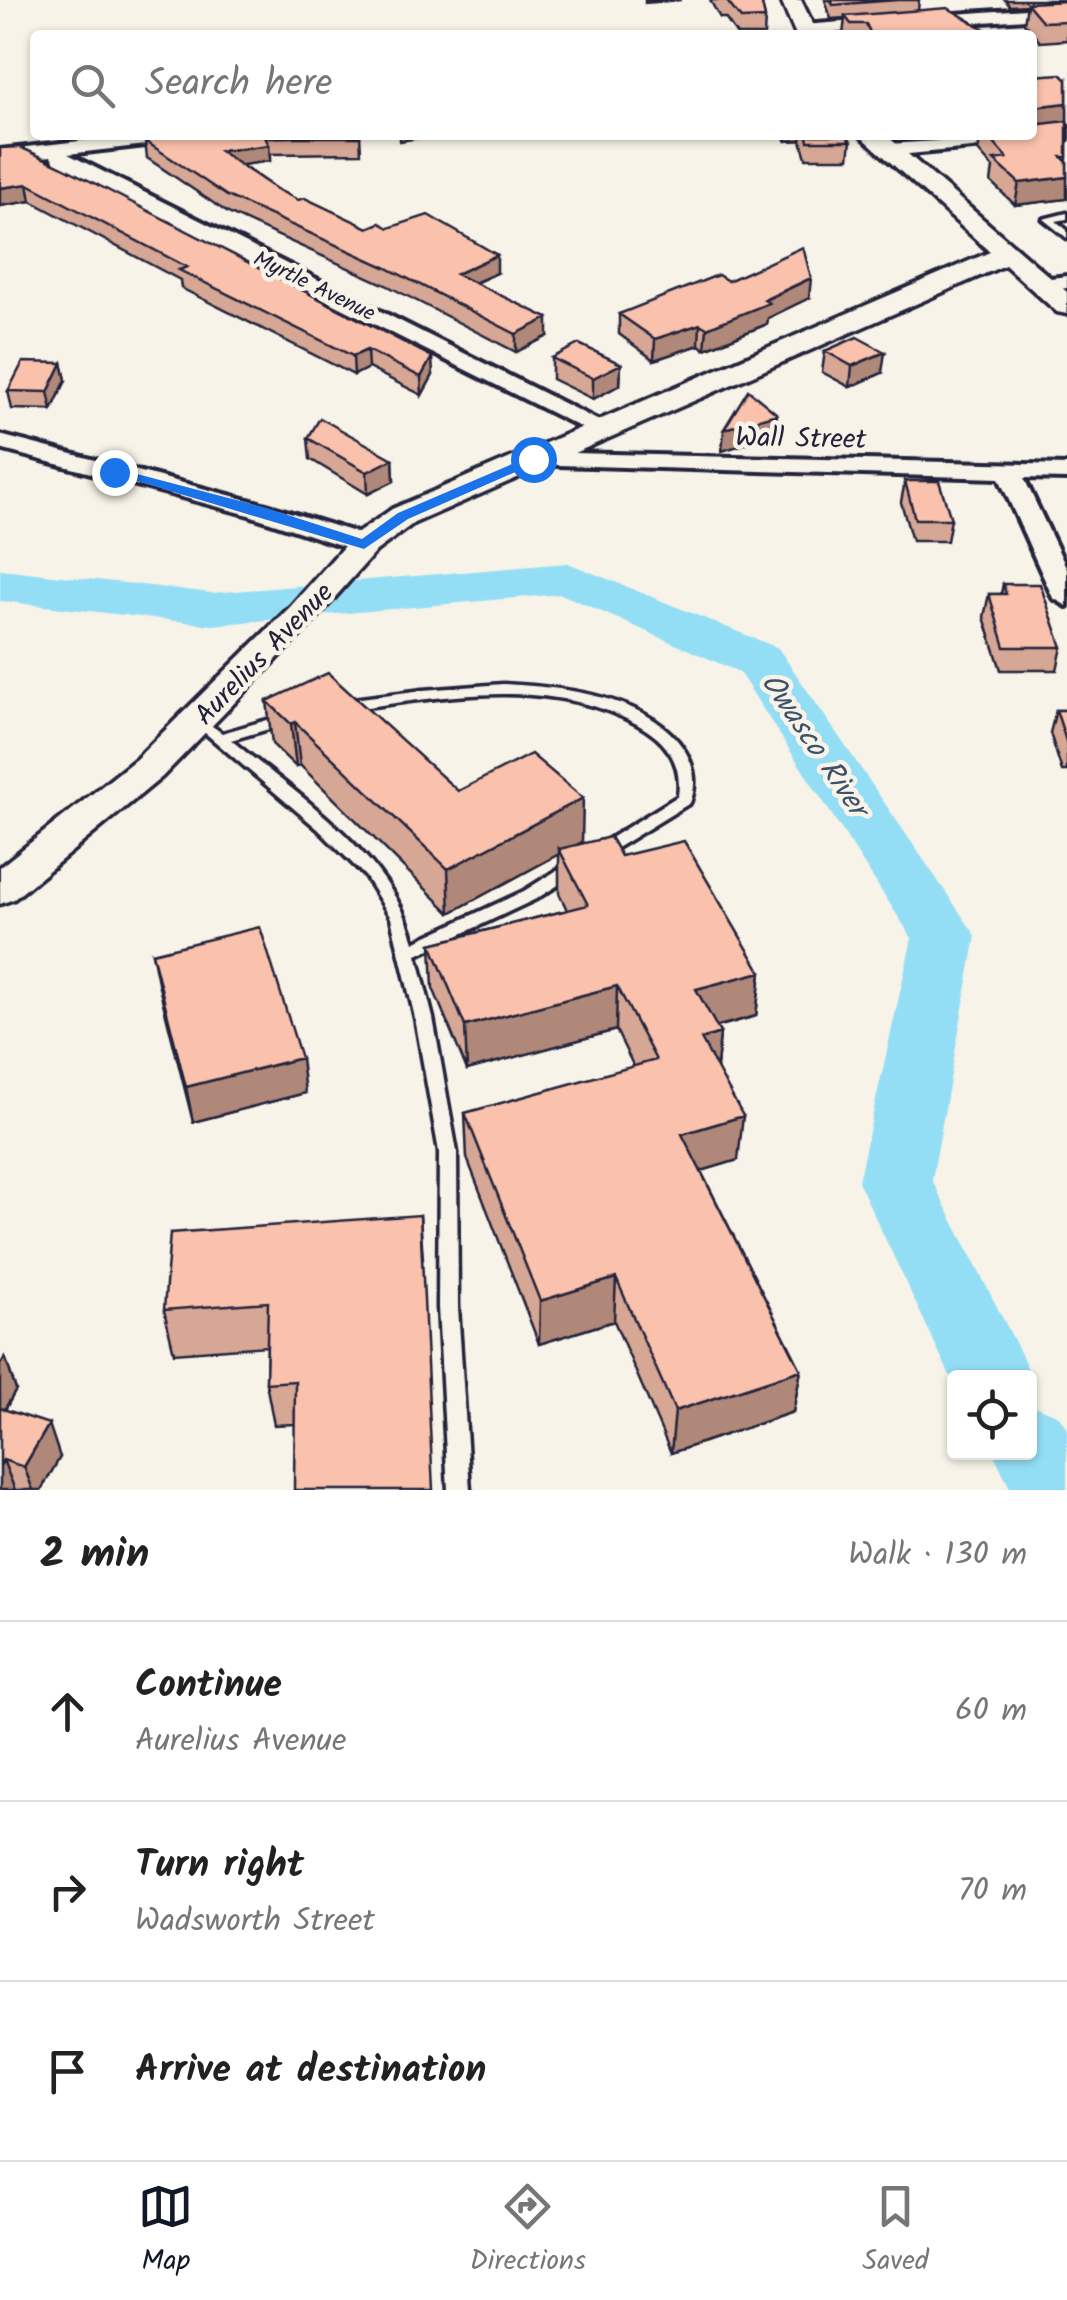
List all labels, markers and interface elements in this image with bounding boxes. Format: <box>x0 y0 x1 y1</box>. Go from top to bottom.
search box <box>30 30 1037 140</box>
text: Search here <box>145 55 332 115</box>
icon: search <box>65 58 120 113</box>
street label: Myrtle Avenue <box>247 243 381 332</box>
street label: Wall Street <box>735 416 868 463</box>
route start <box>511 437 557 483</box>
route end <box>92 450 138 496</box>
street label: Aurelius Avenue <box>184 572 345 737</box>
water label: Owasco River <box>747 663 883 832</box>
map controls <box>947 1370 1037 1460</box>
button: locate <box>947 1370 1037 1460</box>
text: 2 min <box>40 1522 149 1589</box>
text: Walk · 130 m <box>848 1530 1027 1581</box>
text: Continue <box>135 1656 282 1716</box>
icon: ahead <box>40 1684 95 1739</box>
text: 60 m <box>955 1686 1027 1737</box>
text: Aurelius Avenue <box>135 1716 346 1767</box>
text: Turn right <box>135 1836 304 1896</box>
icon: right <box>40 1864 95 1919</box>
text: 70 m <box>958 1866 1027 1917</box>
text: Wadsworth Street <box>135 1896 375 1947</box>
text: Arrive at destination <box>135 2041 486 2101</box>
icon: arrive <box>40 2044 95 2099</box>
tab: Map <box>138 2179 193 2284</box>
tab: Directions <box>470 2179 586 2284</box>
tab: Saved <box>862 2179 929 2284</box>

